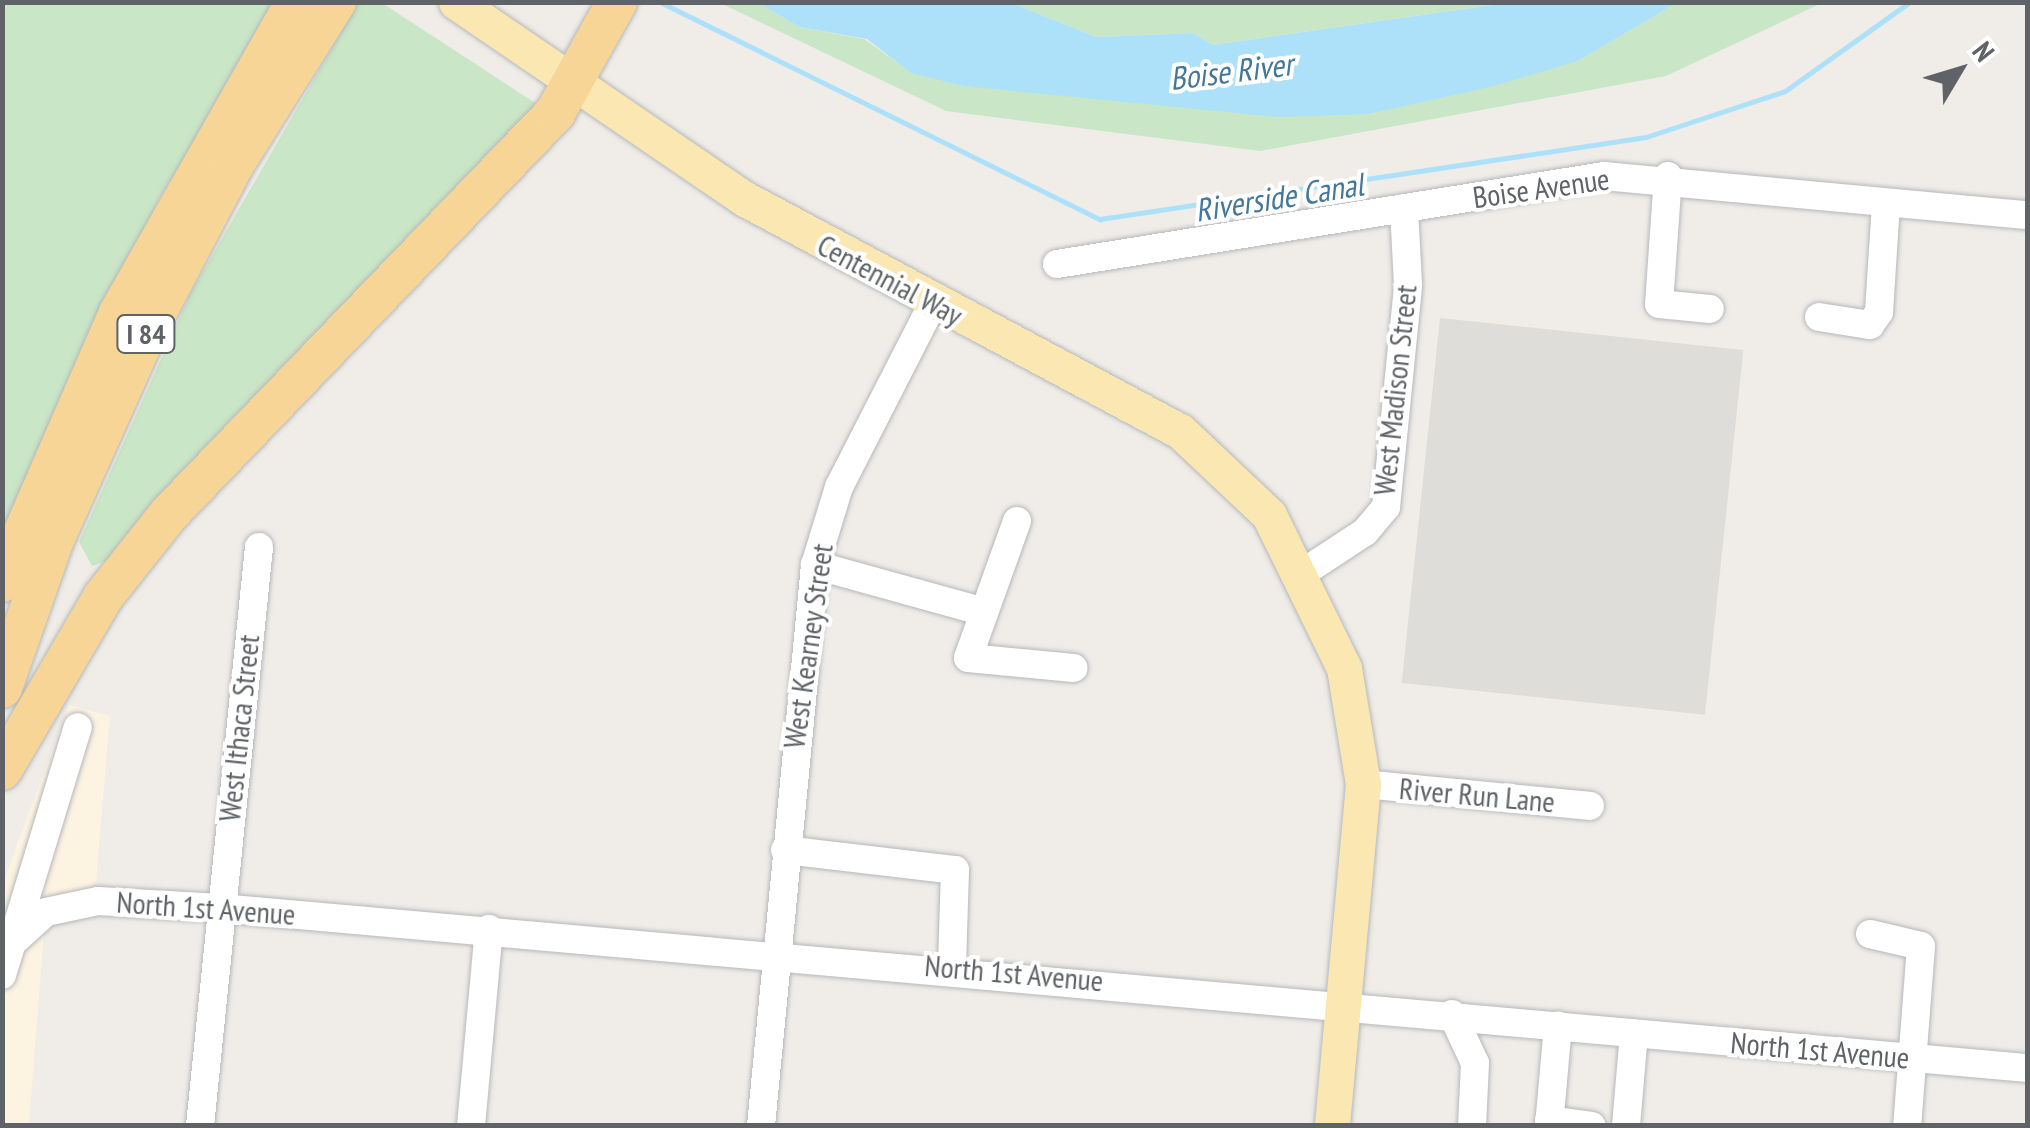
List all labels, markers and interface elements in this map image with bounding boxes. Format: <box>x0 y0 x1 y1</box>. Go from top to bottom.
north arrow <box>1910 20 2010 120</box>
text: N <box>1965 34 2003 69</box>
water label: Boise River <box>1167 44 1295 98</box>
street label: Boise Avenue <box>1470 161 1612 215</box>
water label: Riverside Canal <box>1192 165 1366 229</box>
street label: Centennial Way <box>811 227 969 333</box>
street label: West Madison Street <box>1366 283 1424 497</box>
road number: I 84 <box>116 311 176 357</box>
street label: West Kearney Street <box>776 541 840 751</box>
street label: West Ithaca Street <box>211 633 267 823</box>
street label: River Run Lane <box>1398 770 1556 820</box>
street label: North 1st Avenue <box>115 884 297 932</box>
street label: North 1st Avenue <box>923 947 1105 999</box>
street label: North 1st Avenue <box>1729 1024 1911 1076</box>

